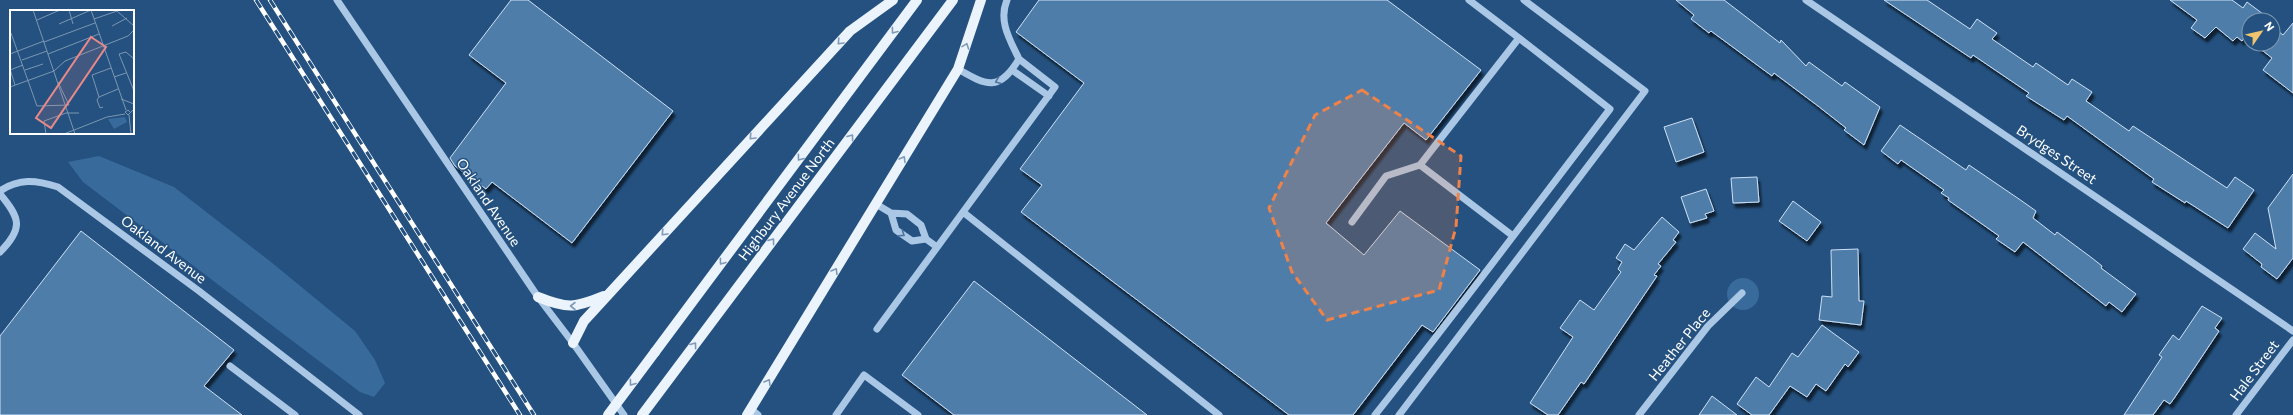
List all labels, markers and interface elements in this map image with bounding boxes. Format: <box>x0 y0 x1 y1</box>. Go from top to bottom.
inset map <box>10 10 134 134</box>
north arrow <box>2241 12 2281 52</box>
text: N <box>2262 19 2277 33</box>
one-way arrow <box>892 27 899 34</box>
one-way arrow <box>838 37 845 45</box>
one-way arrow <box>961 43 969 50</box>
one-way arrow <box>994 77 1001 85</box>
street label: Brydges Street <box>2014 121 2101 187</box>
one-way arrow <box>750 133 757 140</box>
street label: Highbury Avenue North <box>734 134 838 264</box>
one-way arrow <box>846 134 853 141</box>
one-way arrow <box>797 154 804 161</box>
street label: Oakland Avenue <box>453 155 525 249</box>
one-way arrow <box>898 156 905 163</box>
street label: Oakland Avenue <box>118 211 210 287</box>
one-way arrow <box>662 228 669 236</box>
one-way arrow <box>898 229 905 236</box>
one-way arrow <box>768 238 775 245</box>
one-way arrow <box>720 258 727 265</box>
one-way arrow <box>830 268 838 275</box>
one-way arrow <box>570 302 576 310</box>
street label: Heather Place <box>1645 304 1713 384</box>
street label: Hale Street <box>2226 336 2282 403</box>
one-way arrow <box>689 342 696 349</box>
one-way arrow <box>629 379 637 386</box>
one-way arrow <box>763 379 770 386</box>

